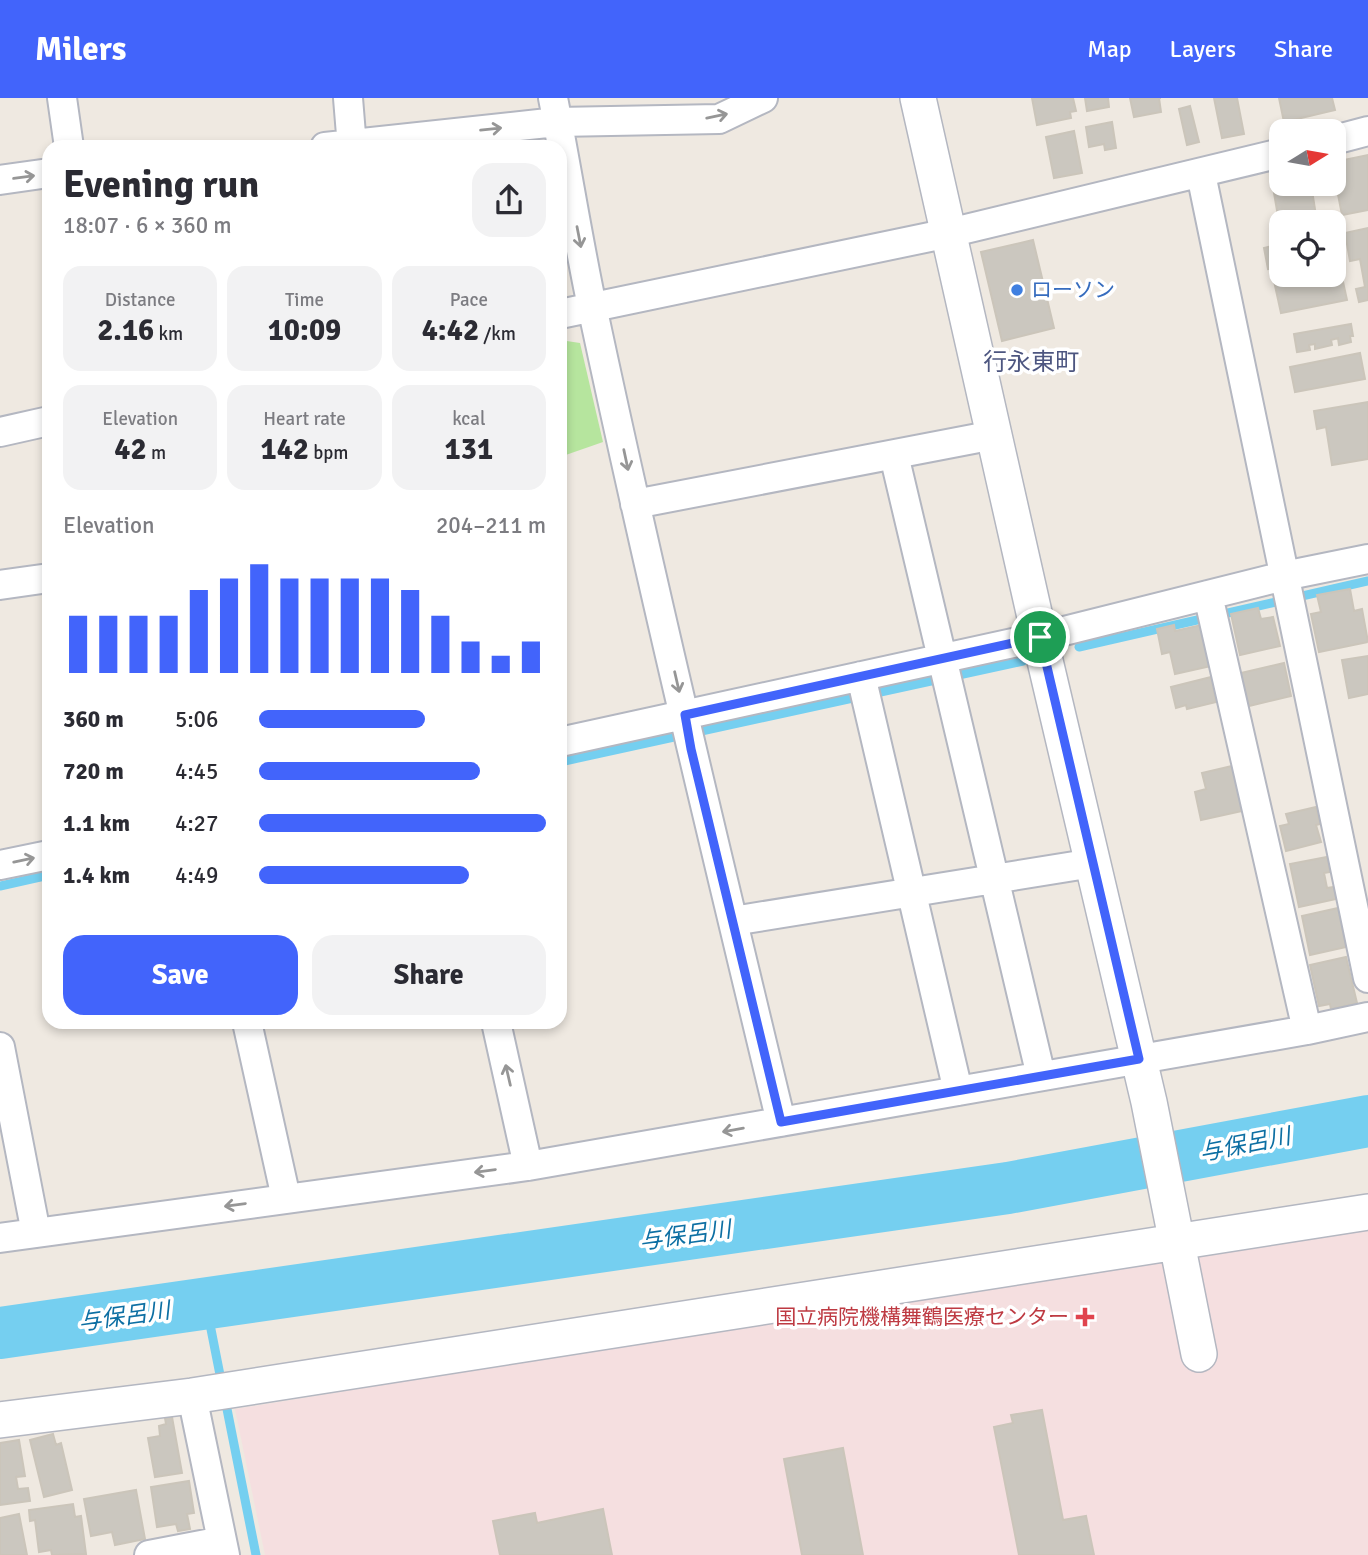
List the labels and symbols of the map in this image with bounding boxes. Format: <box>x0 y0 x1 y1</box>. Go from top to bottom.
one-way arrow <box>705 109 728 123</box>
north arrow <box>1269 119 1346 196</box>
one-way arrow <box>479 123 501 136</box>
one-way arrow <box>13 170 35 183</box>
one-way arrow <box>573 225 586 248</box>
place label: ローソン <box>1031 277 1115 303</box>
marker: ローソン <box>1009 282 1025 298</box>
district label: 行永東町 <box>983 347 1079 377</box>
one-way arrow <box>619 448 633 471</box>
pin <box>1010 607 1070 667</box>
one-way arrow <box>671 670 684 693</box>
one-way arrow <box>13 853 35 866</box>
one-way arrow <box>501 1064 514 1087</box>
water label: 与保呂川 <box>1197 1121 1296 1168</box>
one-way arrow <box>722 1124 745 1137</box>
one-way arrow <box>474 1165 497 1178</box>
one-way arrow <box>224 1199 247 1212</box>
water label: 与保呂川 <box>637 1214 736 1256</box>
water label: 与保呂川 <box>76 1295 175 1337</box>
place label: 国立病院機構舞鶴医療センター <box>775 1304 1069 1330</box>
marker: 国立病院機構舞鶴医療センター <box>1075 1307 1095 1327</box>

